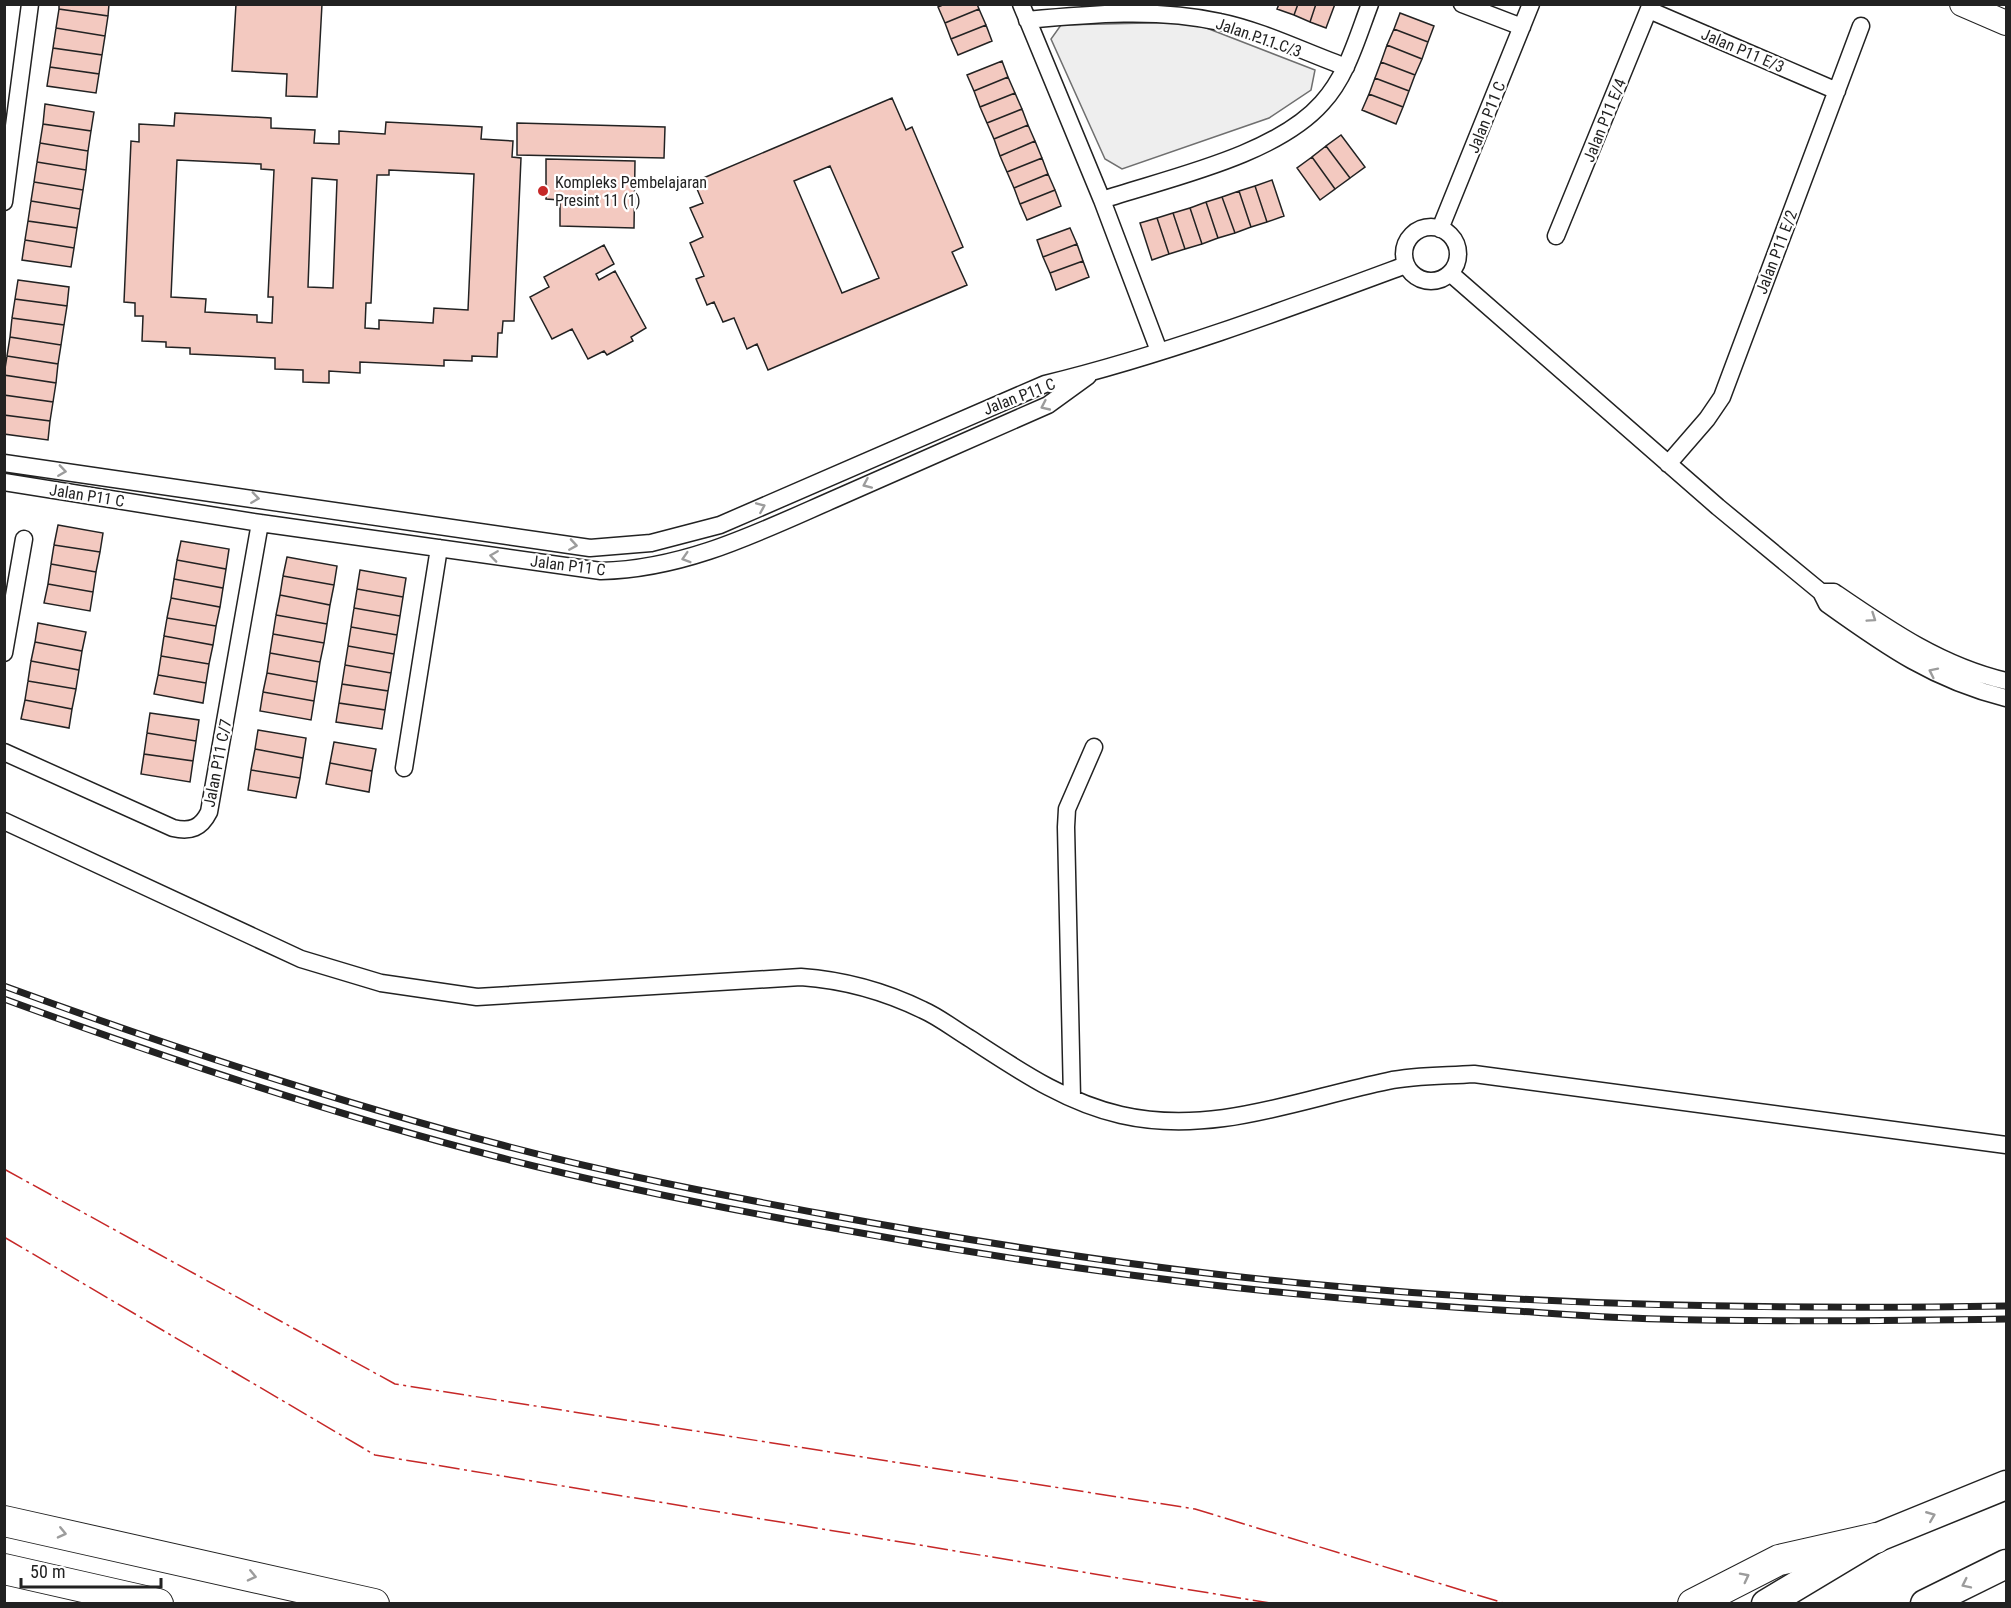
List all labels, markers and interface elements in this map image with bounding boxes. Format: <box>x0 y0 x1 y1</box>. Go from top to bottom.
street label: Jalan P11 C/3 <box>1213 14 1304 61</box>
street label: Jalan P11 E/3 <box>1698 24 1787 76</box>
street label: Jalan P11 E/4 <box>1579 76 1630 165</box>
street label: Jalan P11 C <box>1464 79 1509 156</box>
place label: Kompleks Pembelajaran Presint 11 (1) <box>555 173 707 210</box>
marker: Kompleks Pembelajaran Presint 11 (1) <box>536 184 550 198</box>
street label: Jalan P11 E/2 <box>1752 207 1801 297</box>
street label: Jalan P11 C <box>981 374 1058 419</box>
one-way arrow <box>1041 399 1052 411</box>
one-way arrow <box>58 464 67 476</box>
one-way arrow <box>862 477 873 489</box>
street label: Jalan P11 C <box>48 480 126 511</box>
one-way arrow <box>251 492 260 504</box>
one-way arrow <box>755 502 766 514</box>
one-way arrow <box>568 538 578 551</box>
one-way arrow <box>490 550 499 562</box>
street label: Jalan P11 C <box>529 551 607 580</box>
one-way arrow <box>682 551 692 563</box>
one-way arrow <box>1865 611 1876 622</box>
one-way arrow <box>1928 667 1939 679</box>
street label: Jalan P11 C/7 <box>200 717 235 809</box>
one-way arrow <box>1924 1511 1935 1523</box>
one-way arrow <box>56 1526 66 1539</box>
scale bar <box>21 1551 160 1589</box>
text: 50 m <box>30 1561 65 1582</box>
one-way arrow <box>247 1569 257 1582</box>
one-way arrow <box>1739 1573 1749 1584</box>
one-way arrow <box>1961 1576 1972 1588</box>

